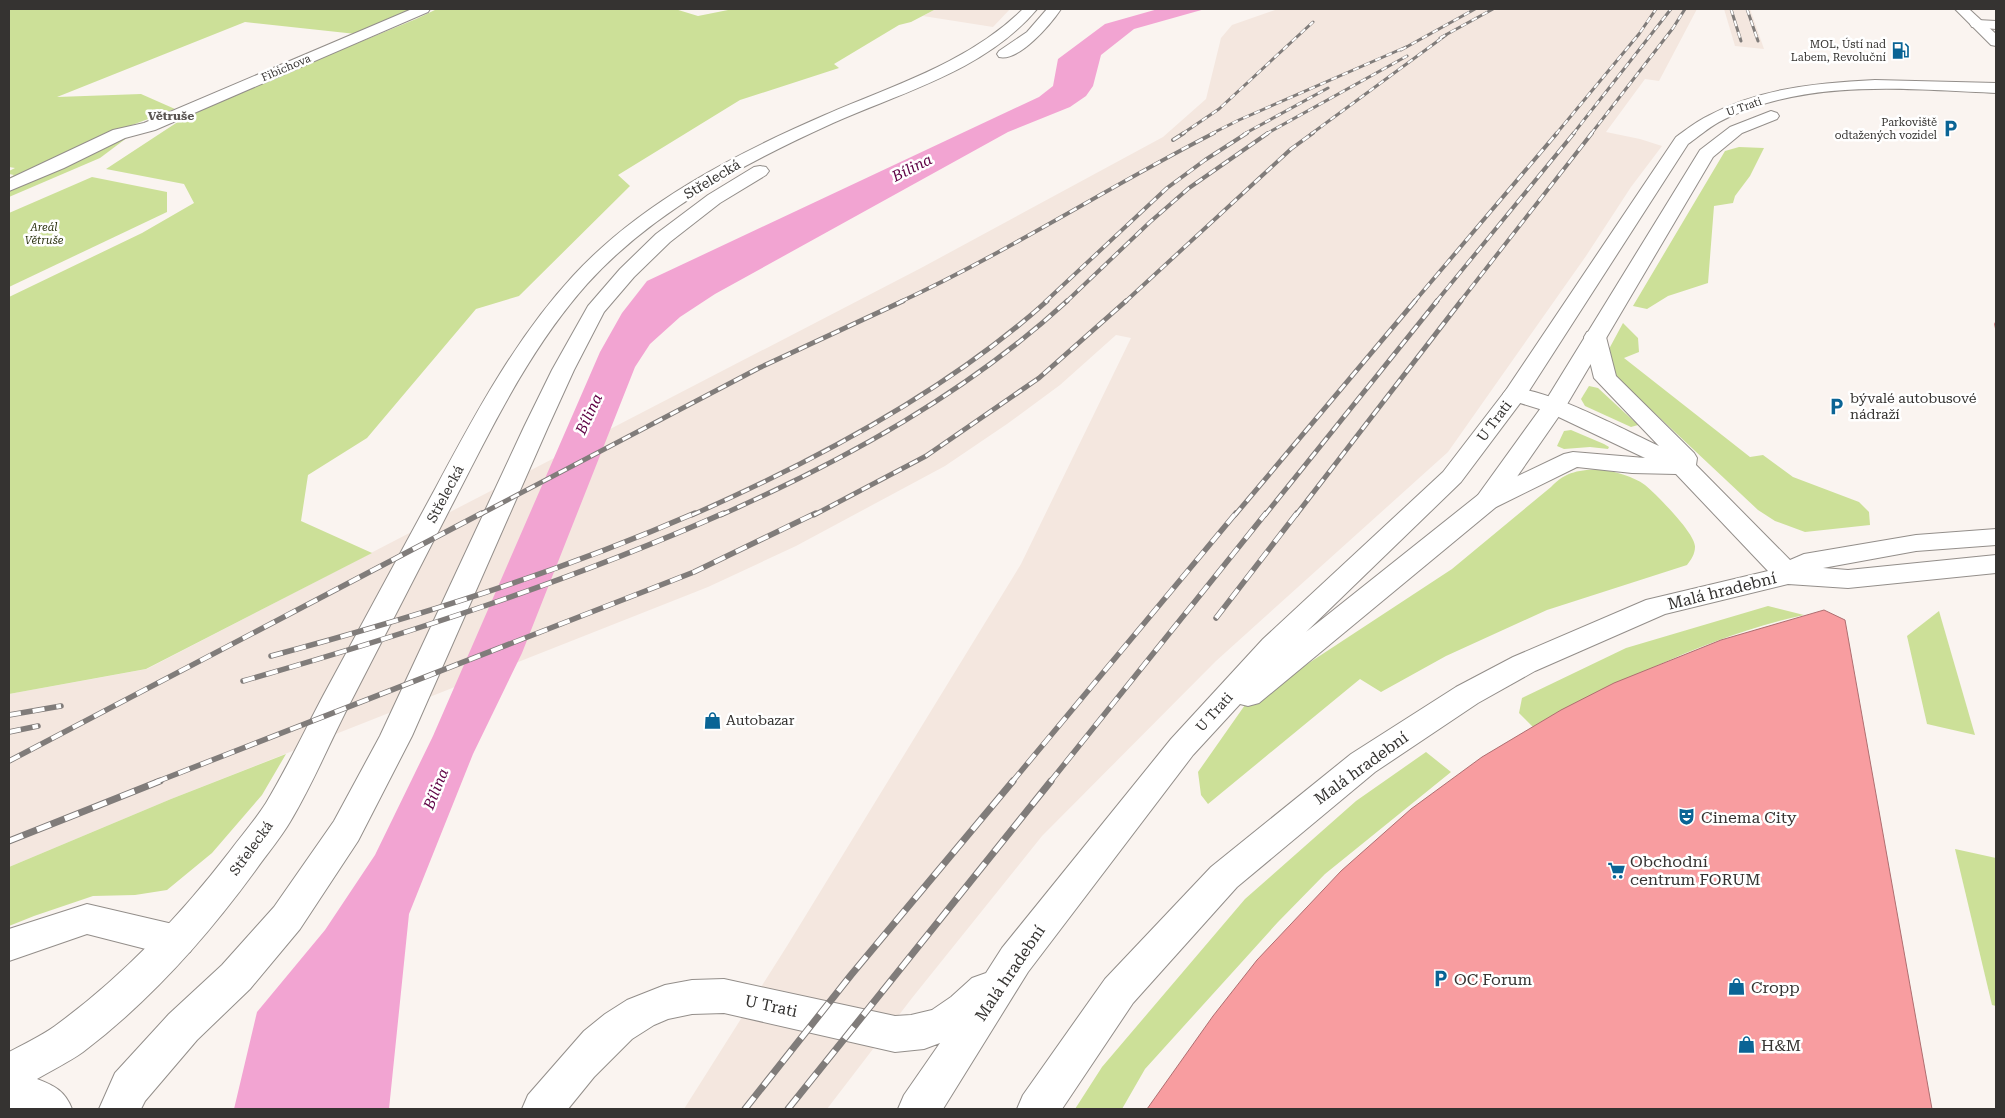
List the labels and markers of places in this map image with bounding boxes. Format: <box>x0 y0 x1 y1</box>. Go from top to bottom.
place label: MOL, Ústí nad Labem, Revoluční <box>1791 37 1886 64</box>
fuel station icon: MOL, Ústí nad Labem, Revoluční <box>1890 40 1910 60</box>
place label: Parkoviště odtažených vozidel <box>1835 116 1938 142</box>
parking icon: Parkoviště odtažených vozidel <box>1941 118 1961 138</box>
place label: bývalé autobusové nádraží <box>1850 390 1977 422</box>
parking icon: bývalé autobusové nádraží <box>1826 396 1846 416</box>
shop icon: Autobazar <box>702 710 722 730</box>
place label: Autobazar <box>726 712 795 728</box>
theatre icon: Cinema City <box>1677 807 1697 827</box>
place label: Cinema City <box>1701 808 1797 827</box>
place label: Obchodní centrum FORUM <box>1630 852 1760 889</box>
supermarket icon: Obchodní centrum FORUM <box>1606 860 1626 880</box>
parking icon: OC Forum <box>1430 969 1450 989</box>
place label: OC Forum <box>1454 970 1532 989</box>
shop icon: Cropp <box>1727 977 1747 997</box>
place label: Cropp <box>1751 978 1800 997</box>
shop icon: H&M <box>1737 1035 1757 1055</box>
place label: H&M <box>1761 1036 1801 1055</box>

